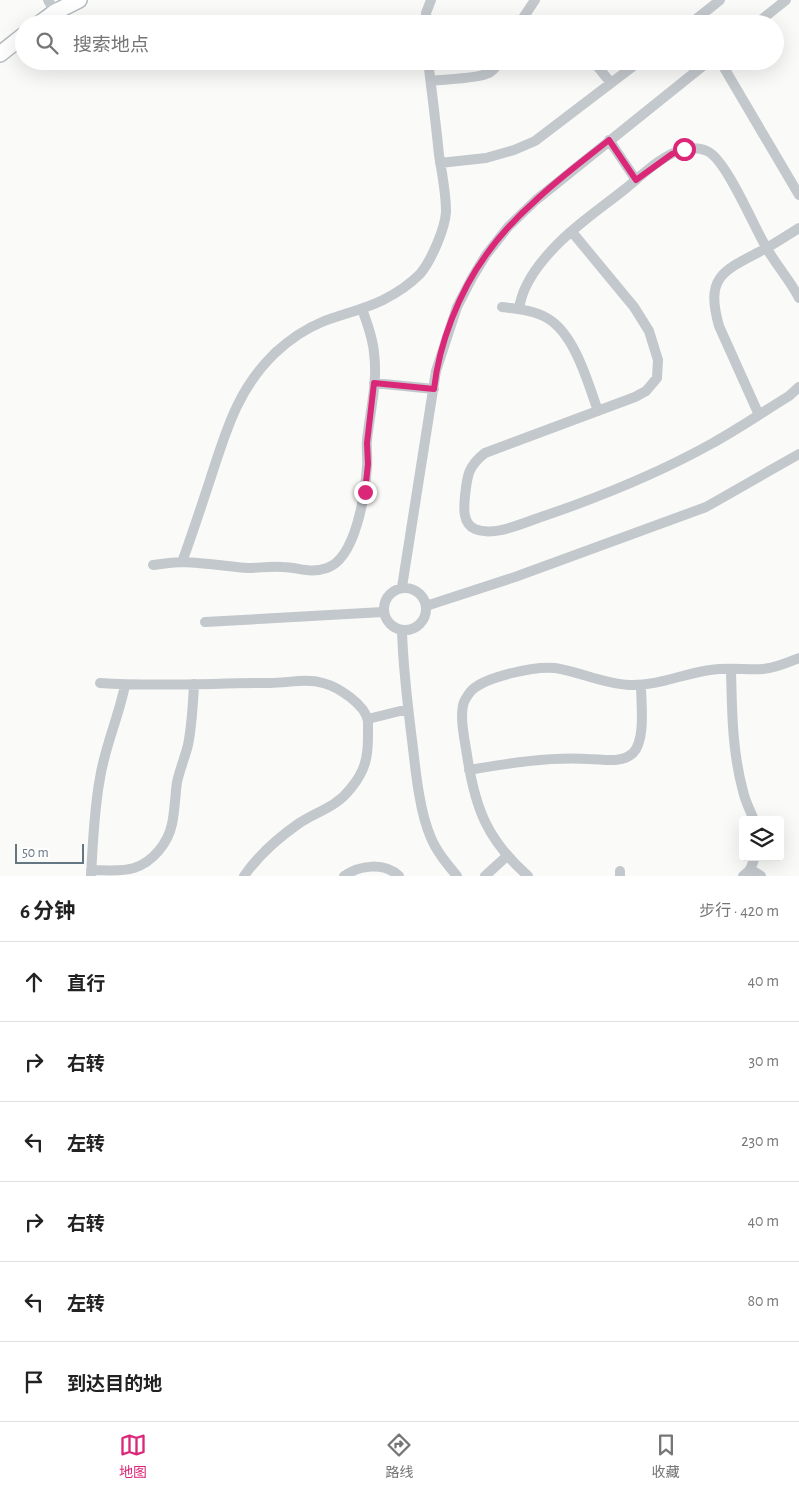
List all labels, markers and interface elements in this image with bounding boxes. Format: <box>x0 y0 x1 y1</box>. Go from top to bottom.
search box <box>15 15 784 70</box>
icon: search <box>33 29 61 57</box>
text: 搜索地点 <box>73 36 149 55</box>
route start <box>673 138 696 161</box>
route end <box>354 481 377 504</box>
map controls <box>739 816 784 861</box>
button: layers <box>739 816 784 861</box>
scale bar <box>15 841 84 864</box>
text: 50 m <box>22 846 49 860</box>
text: 6 分钟 <box>20 901 75 922</box>
text: 步行 · 420 m <box>699 903 779 919</box>
icon: ahead <box>20 968 48 996</box>
text: 40 m <box>747 973 779 989</box>
text: 直行 <box>67 975 105 994</box>
icon: right <box>20 1048 48 1076</box>
text: 30 m <box>749 1053 779 1069</box>
text: 右转 <box>67 1055 105 1074</box>
icon: left <box>20 1128 48 1156</box>
text: 230 m <box>741 1133 779 1149</box>
text: 左转 <box>67 1135 105 1154</box>
icon: right <box>20 1208 48 1236</box>
text: 40 m <box>747 1213 779 1229</box>
text: 右转 <box>67 1215 105 1234</box>
icon: left <box>20 1288 48 1316</box>
text: 80 m <box>748 1293 779 1309</box>
text: 左转 <box>67 1295 105 1314</box>
icon: arrive <box>20 1368 48 1396</box>
text: 到达目的地 <box>67 1375 162 1394</box>
tab: 地图 <box>119 1431 147 1482</box>
tab: 路线 <box>385 1431 413 1482</box>
tab: 收藏 <box>652 1431 680 1482</box>

